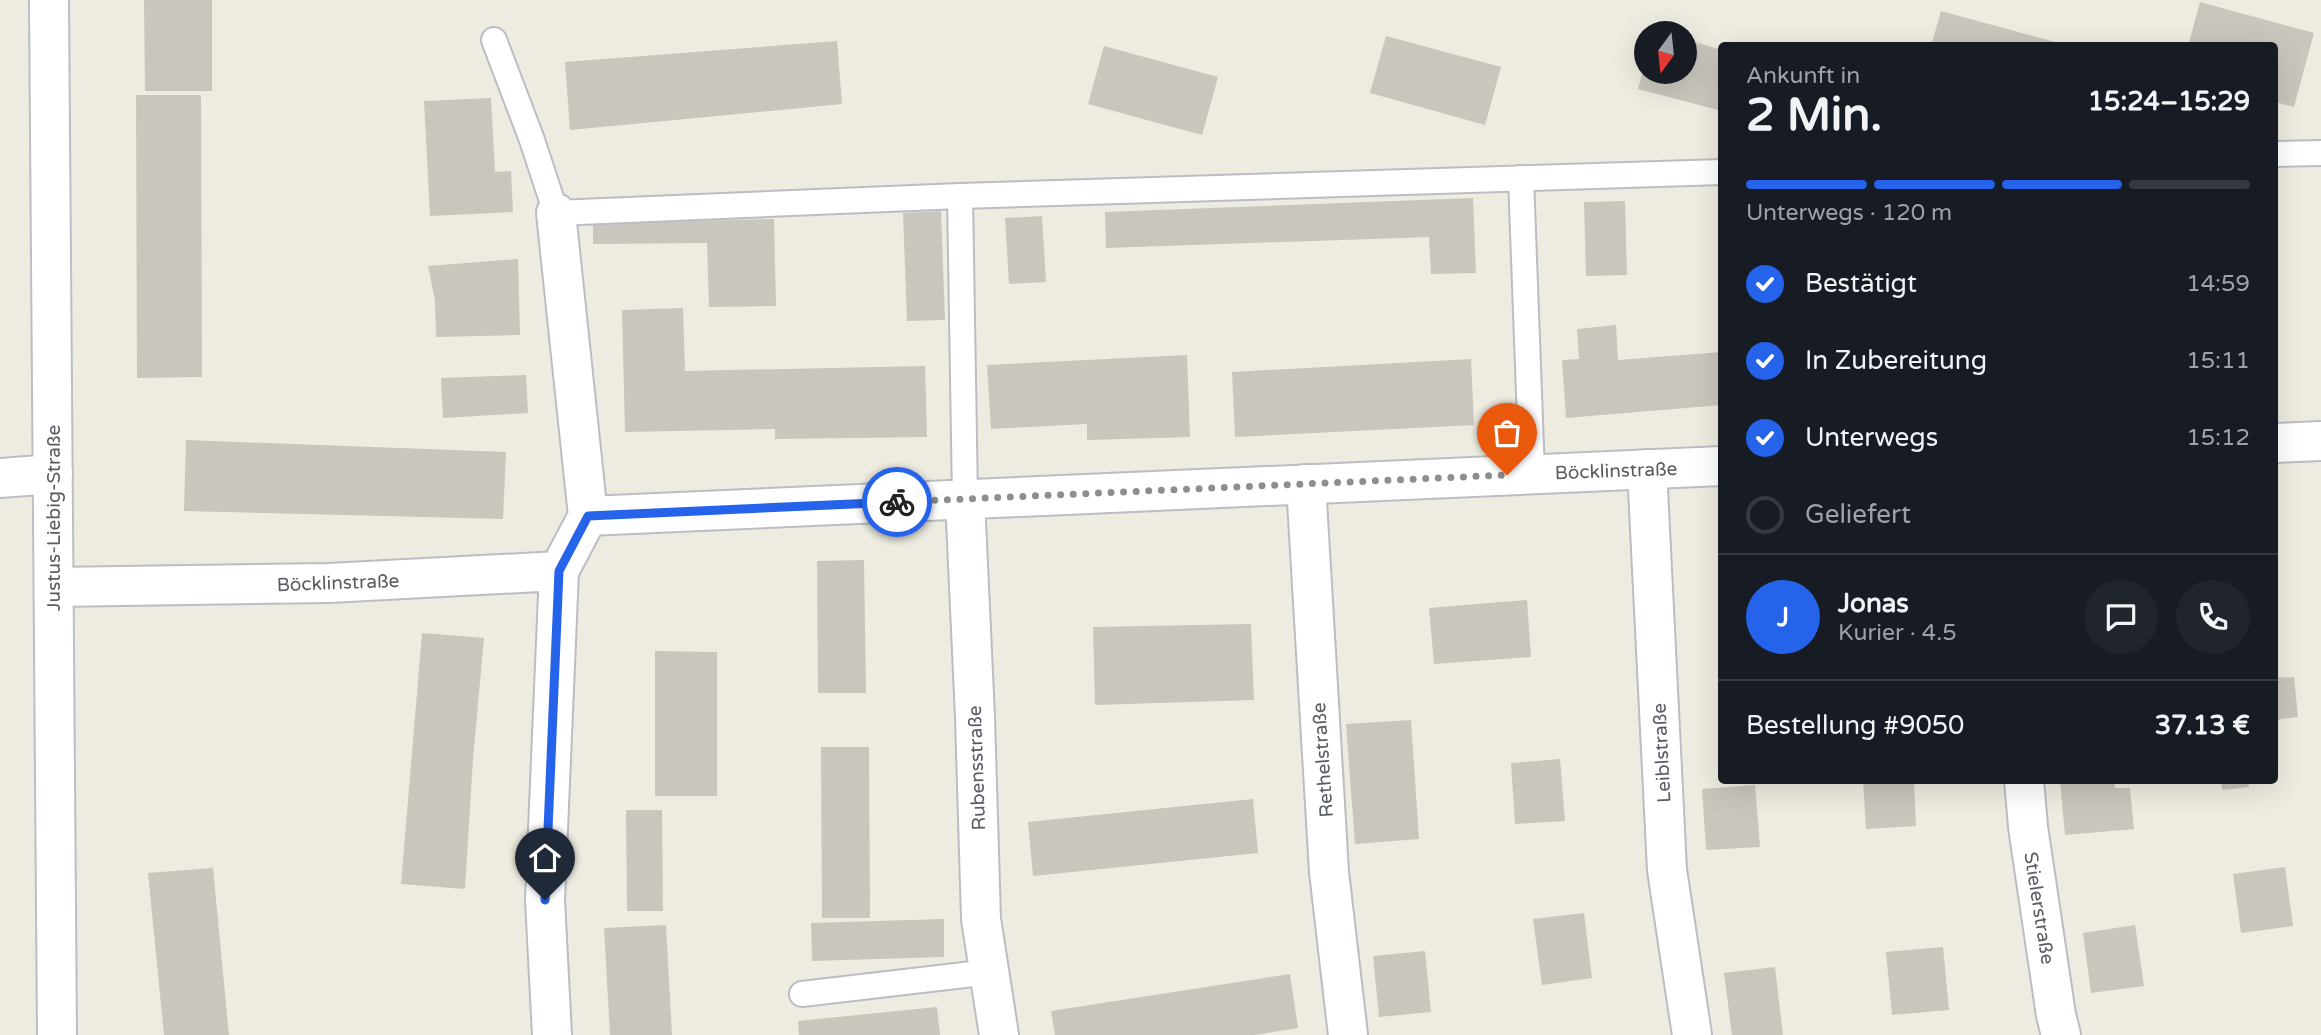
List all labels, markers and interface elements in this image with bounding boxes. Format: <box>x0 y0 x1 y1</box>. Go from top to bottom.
north arrow <box>1634 21 1698 84</box>
map controls <box>1634 21 1697 84</box>
text: Ankunft in <box>1746 62 1860 90</box>
text: 15:24–15:29 <box>2088 86 2250 117</box>
text: 2 Min. <box>1746 88 1882 143</box>
text: Unterwegs · 120 m <box>1746 199 1952 227</box>
icon: check <box>1746 265 1784 303</box>
text: Bestätigt <box>1805 268 1917 299</box>
text: 14:59 <box>2186 270 2250 298</box>
icon: check <box>1746 342 1784 380</box>
text: In Zubereitung <box>1805 345 1987 376</box>
text: 15:11 <box>2186 347 2250 375</box>
pin <box>1477 403 1537 475</box>
icon: bag <box>1488 414 1526 452</box>
icon: check <box>1746 419 1784 457</box>
text: Unterwegs <box>1805 422 1938 453</box>
text: 15:12 <box>2186 424 2250 452</box>
street label: Justus-Liebig-Straße <box>43 425 65 611</box>
street label: Böcklinstraße <box>1554 458 1678 484</box>
courier <box>862 467 932 537</box>
icon: bike <box>878 483 916 521</box>
text: Geliefert <box>1805 499 1911 530</box>
street label: Böcklinstraße <box>276 570 400 596</box>
button: chat <box>2084 580 2158 654</box>
button: phone <box>2176 580 2250 654</box>
text: Jonas <box>1838 588 1909 619</box>
text: J <box>1777 602 1789 633</box>
text: Kurier · 4.5 <box>1838 619 1957 647</box>
street label: Rethelstraße <box>1308 702 1338 818</box>
street label: Leiblstraße <box>1648 703 1676 803</box>
street label: Rubensstraße <box>964 705 990 831</box>
text: Bestellung #9050 <box>1746 710 1964 741</box>
text: 37.13 € <box>2155 710 2250 741</box>
pin <box>515 828 575 900</box>
icon: home <box>526 839 564 877</box>
street label: Stielerstraße <box>2019 850 2059 966</box>

